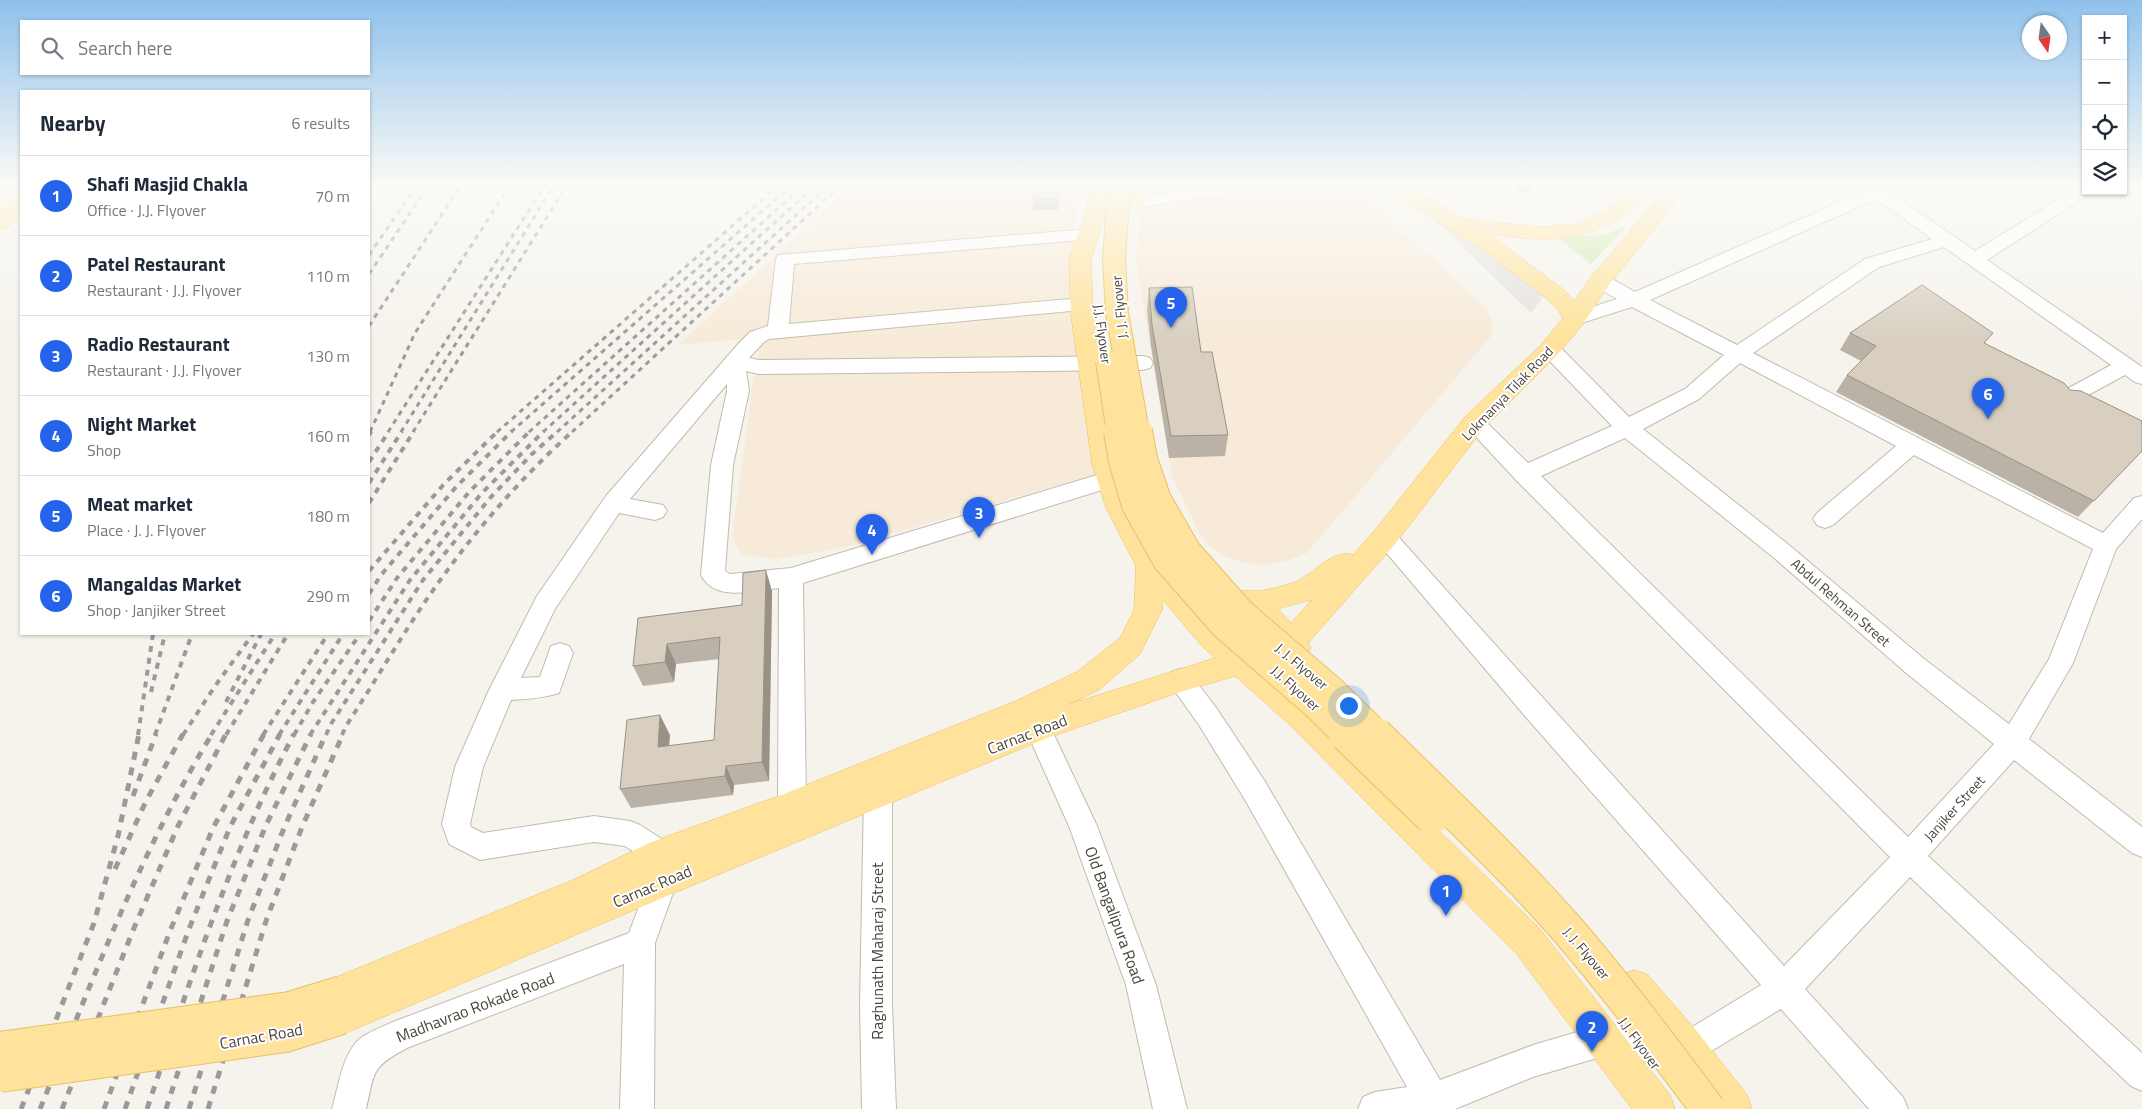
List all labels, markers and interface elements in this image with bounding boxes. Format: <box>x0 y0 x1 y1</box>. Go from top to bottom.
north arrow <box>2022 15 2067 60</box>
map controls <box>2082 15 2127 195</box>
button: + <box>2082 15 2127 60</box>
search box <box>20 20 370 75</box>
text: Search here <box>78 33 172 62</box>
icon: search <box>38 34 66 62</box>
button: − <box>2082 60 2127 105</box>
button: locate <box>2082 105 2127 150</box>
text: Nearby <box>40 107 105 139</box>
text: 6 results <box>291 111 350 135</box>
button: layers <box>2082 150 2127 195</box>
text: Shafi Masjid Chakla <box>87 169 248 198</box>
text: 1 <box>52 184 60 208</box>
text: 70 m <box>315 184 350 208</box>
text: Office · J.J. Flyover <box>87 198 206 222</box>
text: Patel Restaurant <box>87 249 225 278</box>
text: 2 <box>52 264 60 288</box>
text: 110 m <box>306 264 350 288</box>
street label: J. J. Flyover <box>1105 274 1133 340</box>
text: Restaurant · J.J. Flyover <box>87 278 241 302</box>
pin: 5 <box>1155 287 1187 328</box>
street label: J.J. Flyover <box>1088 303 1118 365</box>
text: Radio Restaurant <box>87 329 230 358</box>
street label: Lokmanya Tilak Road <box>1456 341 1558 445</box>
text: 3 <box>52 344 60 368</box>
text: 130 m <box>306 344 350 368</box>
text: Restaurant · J.J. Flyover <box>87 358 241 382</box>
pin: 6 <box>1972 378 2004 419</box>
text: Night Market <box>87 409 196 438</box>
text: 4 <box>52 424 60 448</box>
text: 160 m <box>306 424 350 448</box>
text: Shop <box>87 438 121 462</box>
text: Meat market <box>87 489 193 518</box>
pin: 3 <box>963 497 995 538</box>
text: 5 <box>52 504 60 528</box>
text: 180 m <box>306 504 350 528</box>
pin: 4 <box>856 514 888 555</box>
text: Place · J. J. Flyover <box>87 518 206 542</box>
street label: Abdul Rehman Street <box>1787 553 1895 651</box>
text: Mangaldas Market <box>87 569 241 598</box>
text: 6 <box>52 584 60 608</box>
text: 290 m <box>306 584 350 608</box>
text: Shop · Janjiker Street <box>87 598 226 622</box>
street label: J. J. Flyover <box>1271 638 1333 694</box>
street label: J.J. Flyover <box>1267 660 1326 716</box>
your location <box>1336 693 1362 719</box>
street label: Carnac Road <box>983 708 1071 760</box>
street label: Janjiker Street <box>1919 770 1989 846</box>
street label: Old Bangalipura Road <box>1079 843 1151 987</box>
street label: Carnac Road <box>609 859 695 913</box>
street label: Raghunath Maharaj Street <box>865 862 889 1040</box>
pin: 1 <box>1430 875 1462 916</box>
street label: J. J. Flyover <box>1559 922 1615 984</box>
street label: Madhavrao Rokade Road <box>392 966 558 1048</box>
pin: 2 <box>1576 1011 1608 1052</box>
street label: J.J. Flyover <box>1614 1012 1666 1074</box>
street label: Carnac Road <box>218 1017 304 1055</box>

